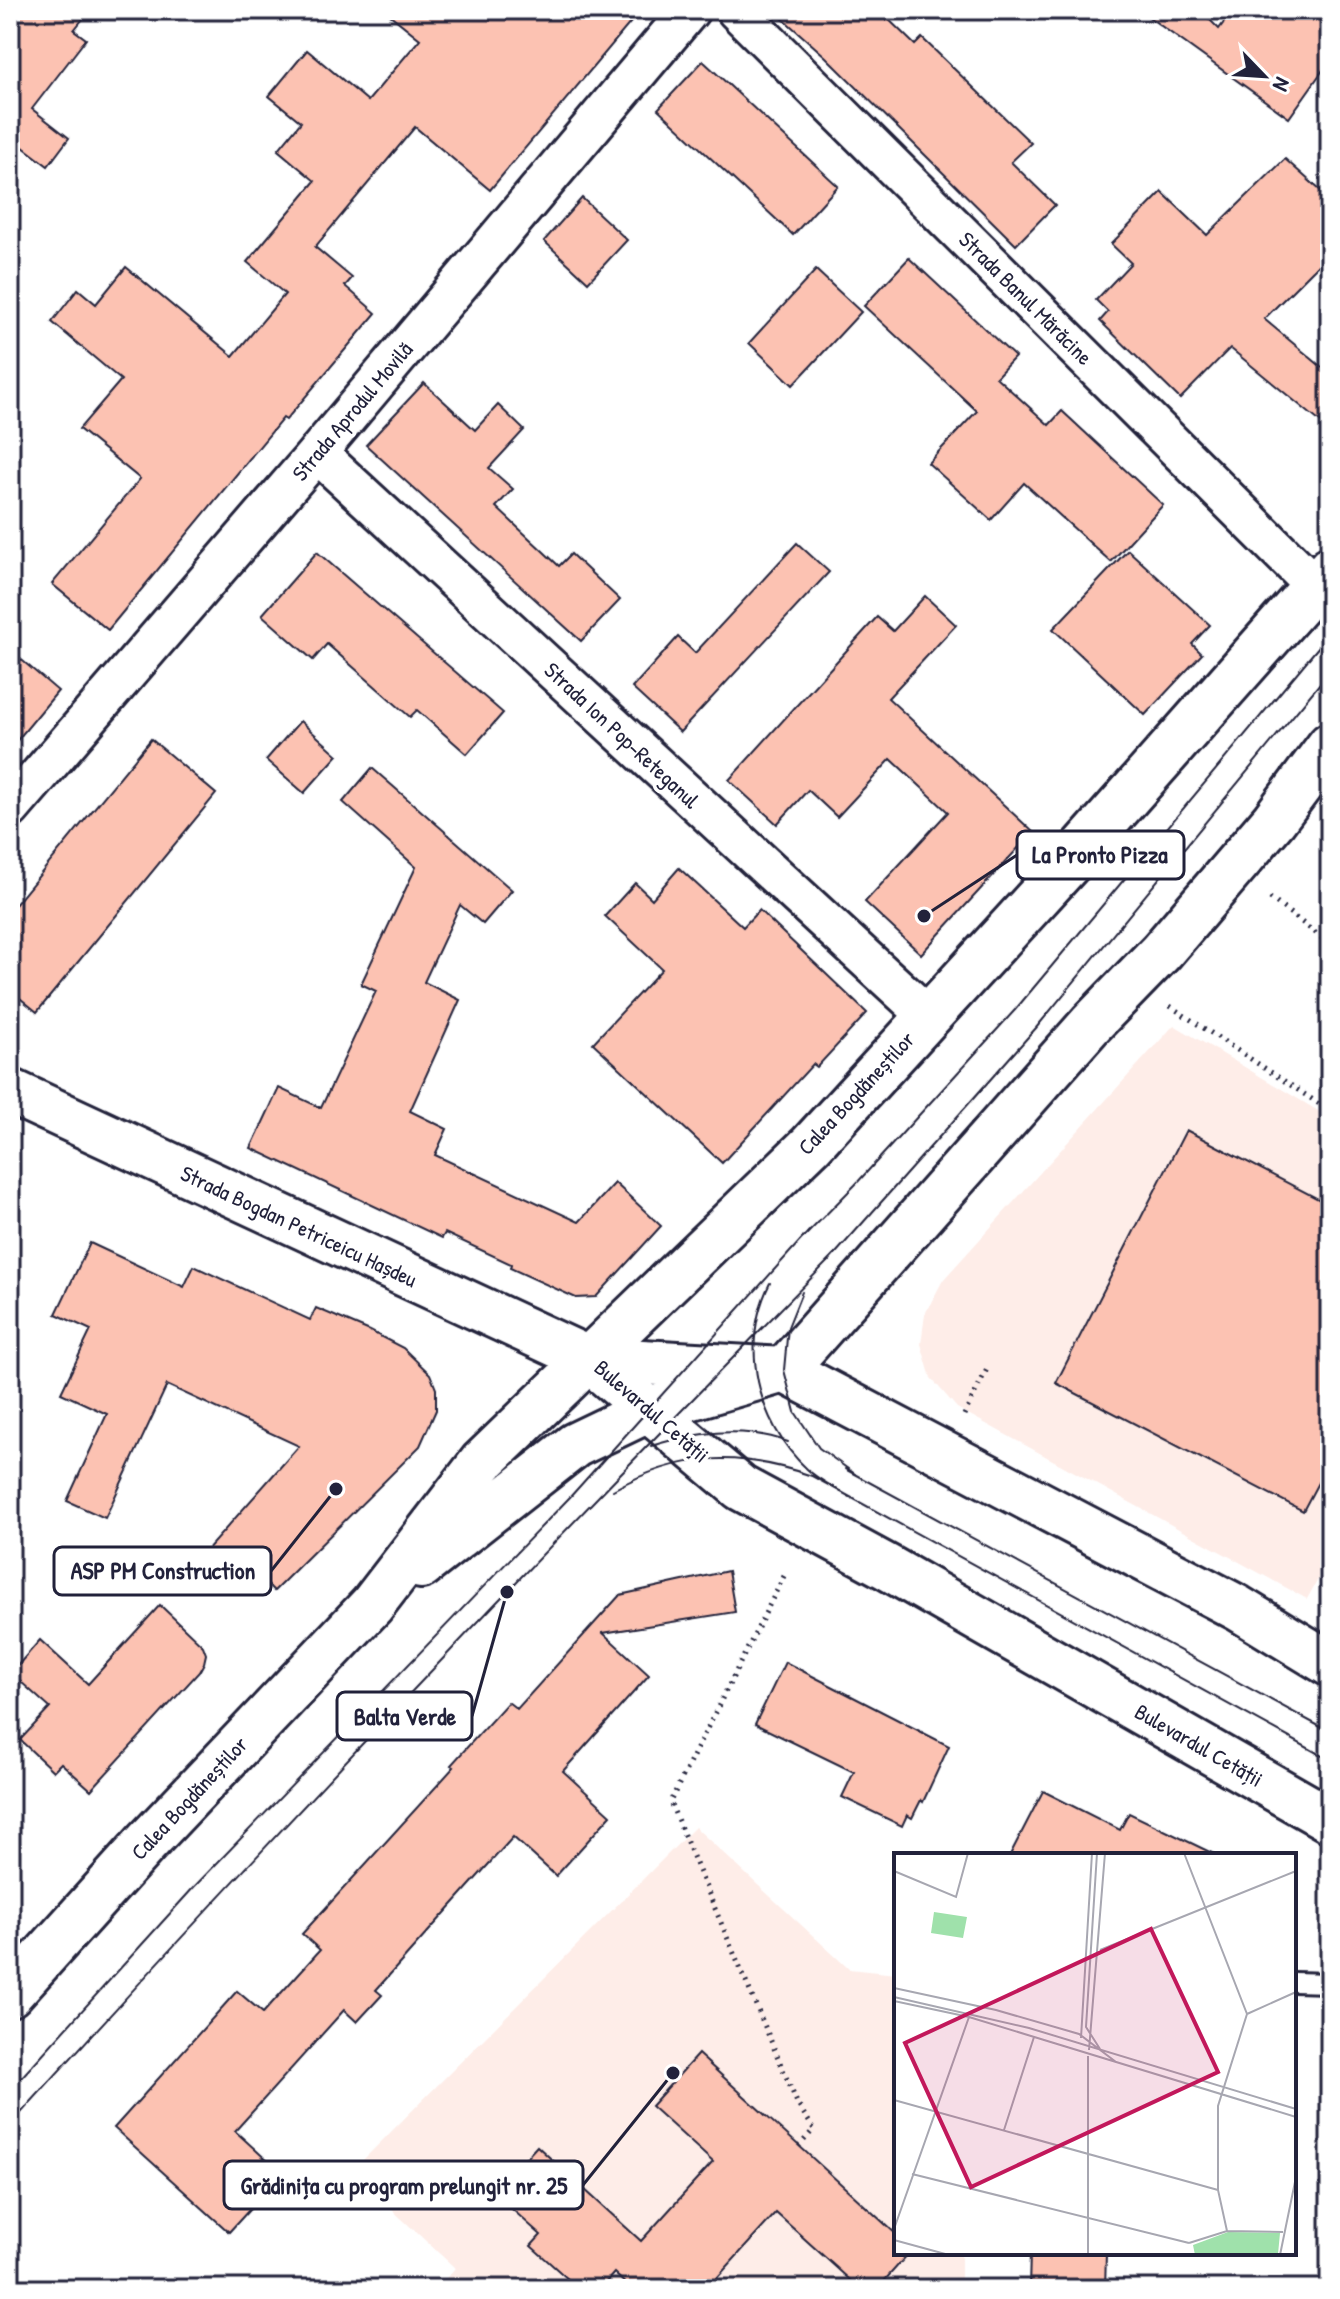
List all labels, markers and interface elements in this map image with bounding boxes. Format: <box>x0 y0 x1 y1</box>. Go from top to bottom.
north arrow <box>1224 36 1304 116</box>
text: N <box>1266 73 1298 96</box>
street label: Strada Banul Mărăcine <box>953 225 1100 372</box>
street label: Strada Aprodul Movilă <box>285 335 419 487</box>
street label: Strada Ion Pop-Reteganul <box>538 655 706 815</box>
callout: La Pronto Pizza <box>1017 831 1184 879</box>
text: La Pronto Pizza <box>1032 838 1168 870</box>
street label: Calea Bogdăneștilor <box>791 1024 921 1161</box>
street label: Strada Bogdan Petriceicu Hașdeu <box>176 1158 422 1294</box>
street label: Bulevardul Cetății <box>588 1353 716 1469</box>
callout: ASP PM Construction <box>54 1547 271 1595</box>
text: ASP PM Construction <box>71 1554 255 1586</box>
callout: Balta Verde <box>337 1692 472 1740</box>
street label: Bulevardul Cetății <box>1129 1696 1269 1794</box>
text: Balta Verde <box>354 1700 457 1732</box>
street label: Calea Bogdăneștilor <box>124 1729 254 1866</box>
inset map <box>894 1853 1296 2255</box>
callout: Grădinița cu program prelungit nr. 25 <box>224 2161 583 2209</box>
text: Grădinița cu program prelungit nr. 25 <box>241 2169 568 2202</box>

